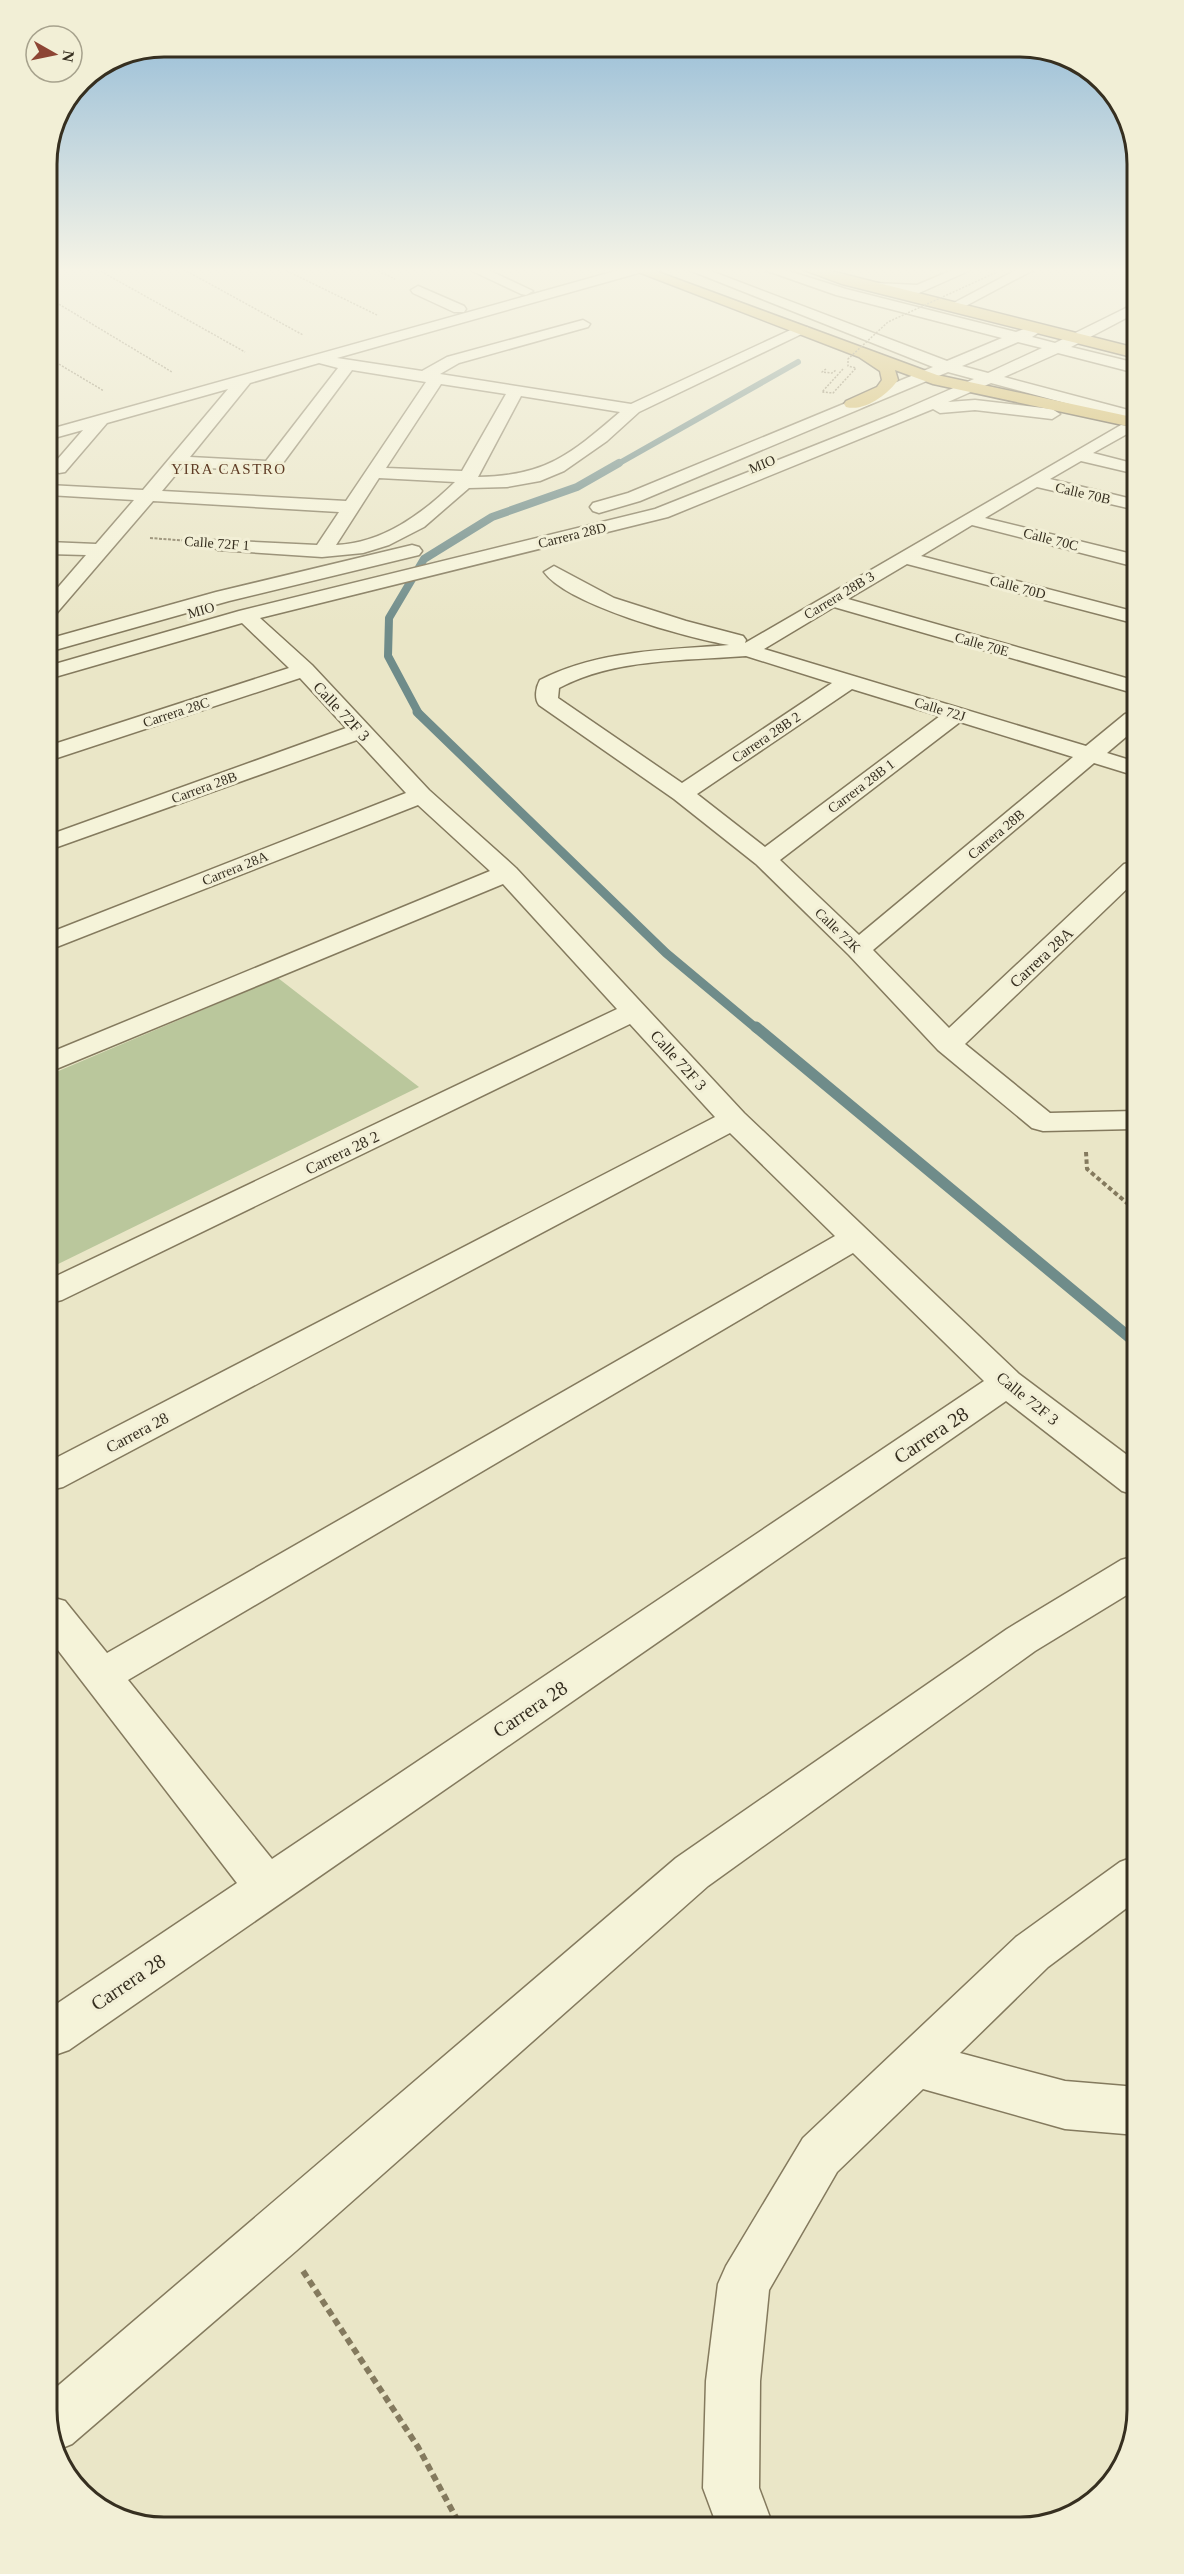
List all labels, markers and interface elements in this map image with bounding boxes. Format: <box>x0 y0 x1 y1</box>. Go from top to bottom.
north arrow <box>24 24 84 84</box>
text: N <box>59 49 78 64</box>
street label: MIO <box>747 452 778 477</box>
district label: YIRA CASTRO <box>171 461 287 477</box>
street label: Calle 70B <box>1054 480 1112 507</box>
street label: Carrera 28D <box>537 520 608 551</box>
street label: Calle 70C <box>1022 525 1080 554</box>
street label: Calle 72F 1 <box>184 534 250 553</box>
street label: Carrera 28B 3 <box>801 569 877 622</box>
street label: Calle 70D <box>988 573 1047 602</box>
street label: MIO <box>186 600 216 621</box>
street label: Calle 70E <box>953 630 1011 659</box>
street label: Calle 72F 3 <box>310 678 373 744</box>
street label: Carrera 28C <box>141 695 211 730</box>
street label: Calle 72J <box>913 695 968 724</box>
street label: Carrera 28B 2 <box>729 709 803 766</box>
street label: Carrera 28B 1 <box>825 757 897 816</box>
street label: Carrera 28B <box>169 769 239 806</box>
street label: Carrera 28B <box>965 807 1027 862</box>
street label: Carrera 28A <box>200 848 271 888</box>
street label: Calle 72K <box>812 905 863 956</box>
street label: Carrera 28A <box>1006 924 1077 991</box>
street label: Calle 72F 3 <box>647 1027 710 1094</box>
street label: Carrera 28 2 <box>303 1127 382 1178</box>
street label: Calle 72F 3 <box>993 1368 1062 1428</box>
street label: Carrera 28 <box>890 1402 972 1468</box>
street label: Carrera 28 <box>103 1409 171 1456</box>
street label: Carrera 28 <box>489 1676 571 1742</box>
street label: Carrera 28 <box>87 1949 169 2015</box>

